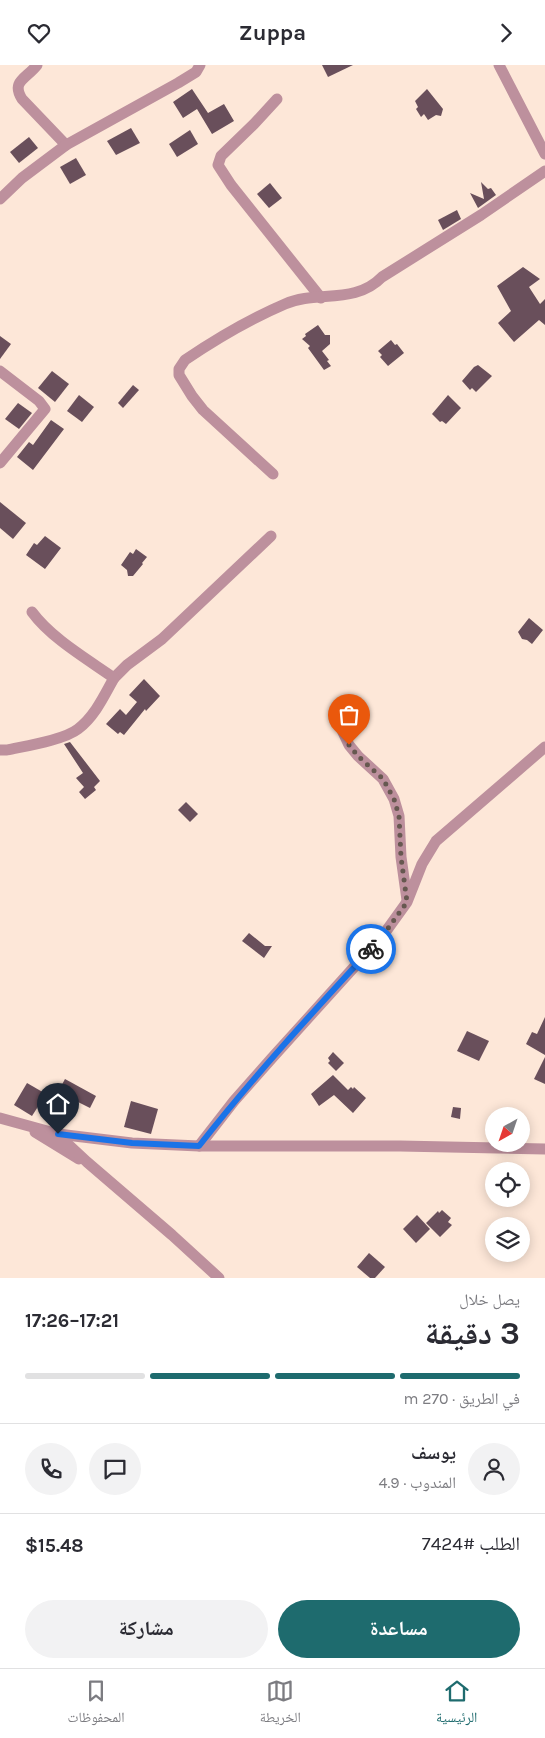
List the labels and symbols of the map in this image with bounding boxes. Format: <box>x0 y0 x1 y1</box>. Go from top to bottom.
pin <box>328 694 370 745</box>
courier <box>346 924 396 974</box>
pin <box>37 1083 79 1134</box>
north arrow <box>485 1107 530 1153</box>

